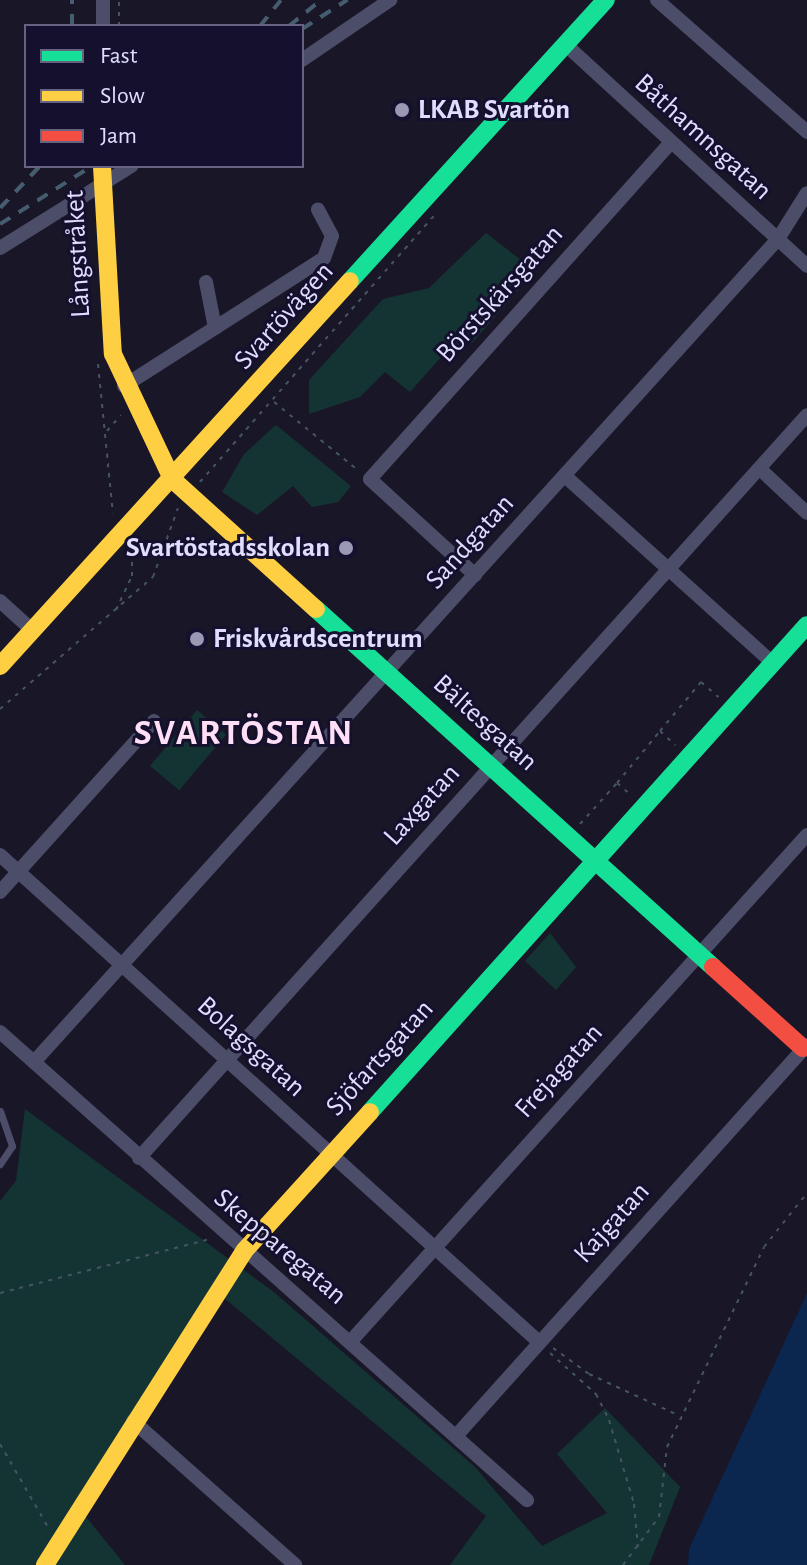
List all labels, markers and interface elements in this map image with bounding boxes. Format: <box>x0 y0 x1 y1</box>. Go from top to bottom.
legend <box>24 24 304 168</box>
text: Fast <box>100 44 137 68</box>
street label: Båthamnsgatan <box>627 67 779 207</box>
text: Slow <box>100 84 145 108</box>
place label: LKAB Svartön <box>418 93 570 127</box>
marker: LKAB Svartön <box>393 101 411 119</box>
text: Jam <box>100 124 137 148</box>
street label: Långstråket <box>58 189 98 319</box>
street label: Börstskärsgatan <box>429 218 571 370</box>
street label: Svartövägen <box>227 255 341 377</box>
street label: Sandgatan <box>419 487 521 597</box>
place label: Svartöstadsskolan <box>126 531 330 565</box>
marker: Svartöstadsskolan <box>337 539 355 557</box>
place label: Friskvårdscentrum <box>213 622 423 656</box>
marker: Friskvårdscentrum <box>188 630 206 648</box>
street label: Bältesgatan <box>426 667 544 779</box>
district label: SVARTÖSTAN <box>134 712 354 756</box>
street label: Laxgatan <box>377 757 467 853</box>
street label: Bolagsgatan <box>190 989 312 1105</box>
street label: Sjöfartsgatan <box>319 993 441 1123</box>
street label: Frejagatan <box>508 1017 610 1125</box>
street label: Kajgatan <box>567 1175 657 1271</box>
street label: Skepparegatan <box>207 1182 353 1312</box>

